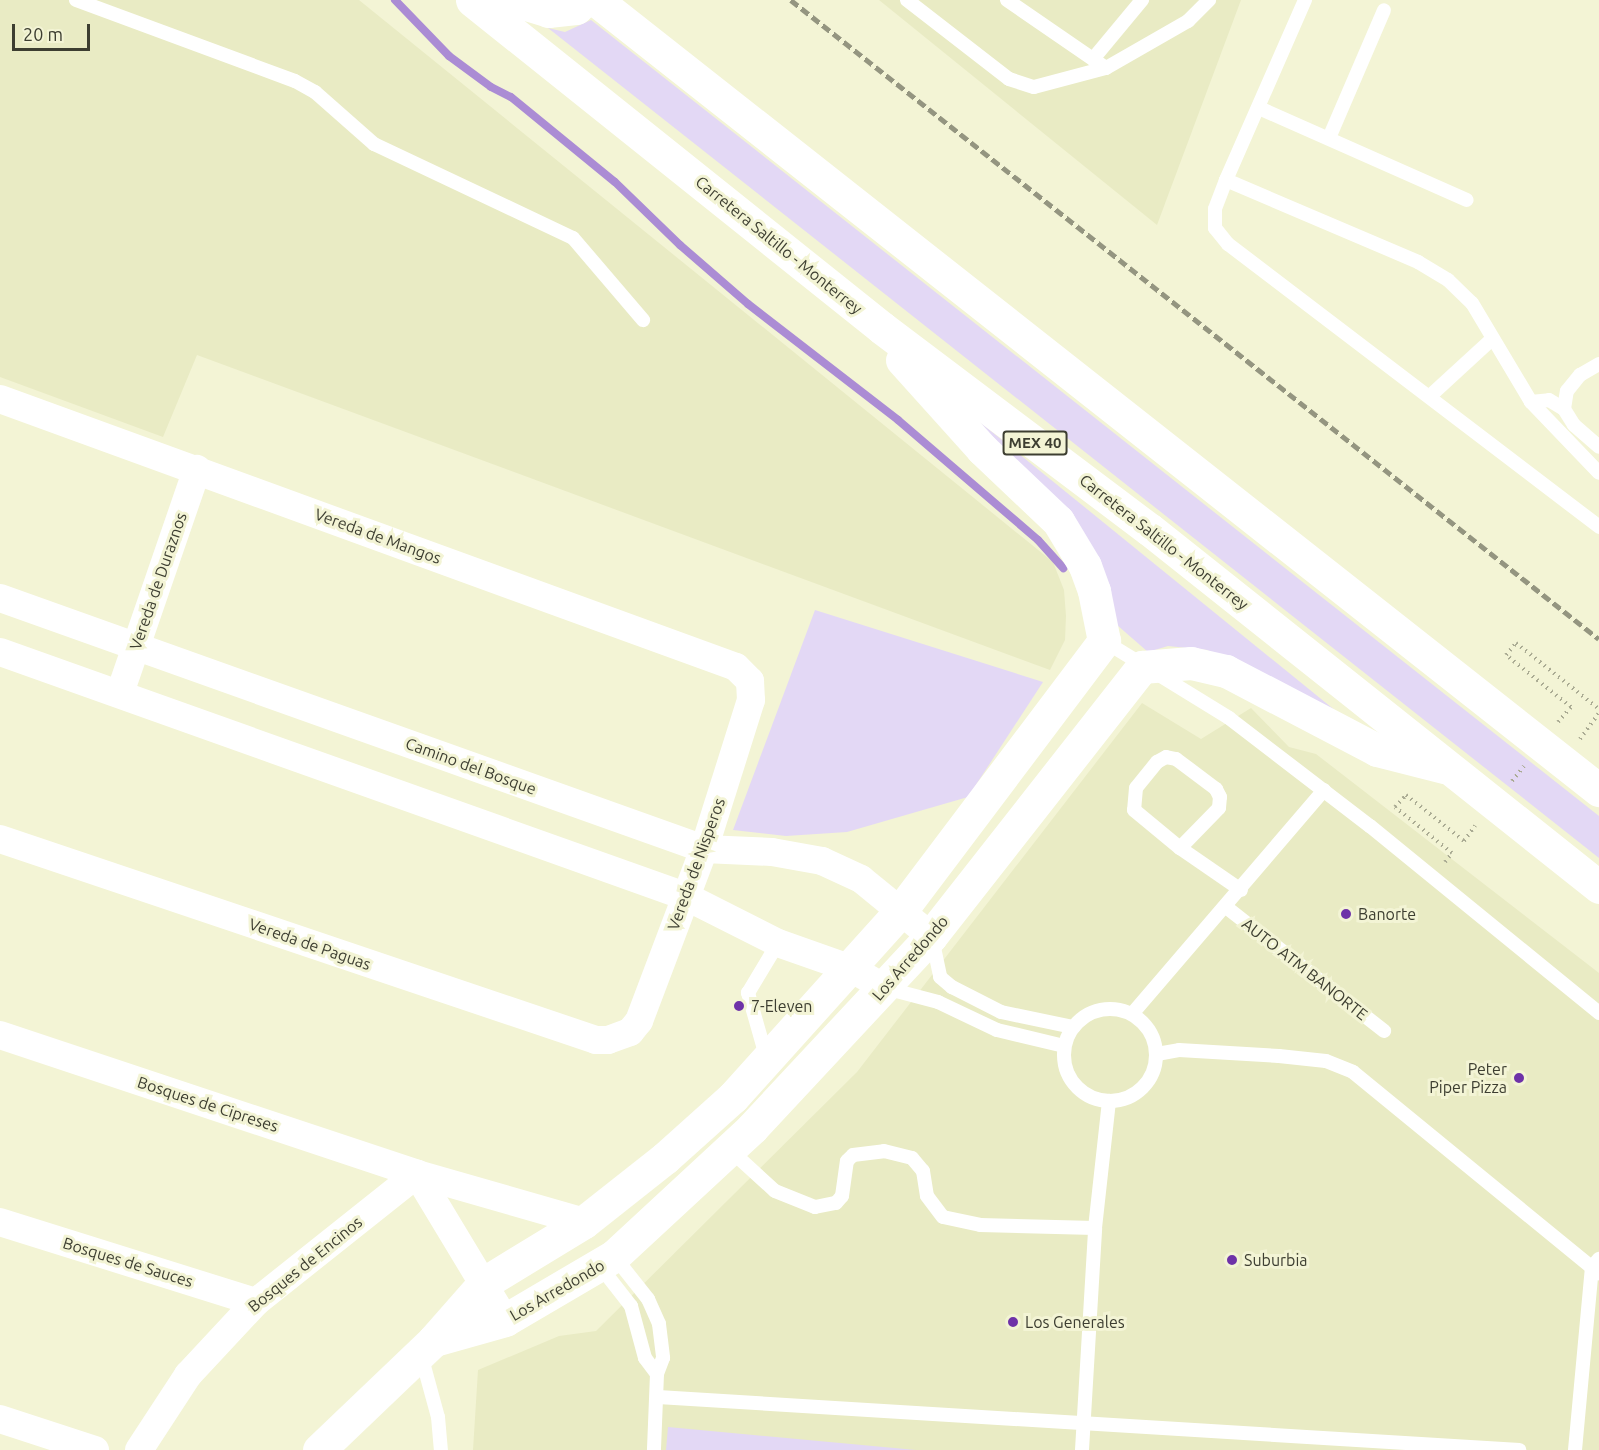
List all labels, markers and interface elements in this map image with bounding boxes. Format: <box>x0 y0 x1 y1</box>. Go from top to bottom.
scale bar <box>15 12 93 50</box>
text: 20 m <box>23 24 63 44</box>
street label: Carretera Saltillo - Monterrey <box>692 172 866 318</box>
road number: MEX 40 <box>1002 431 1068 455</box>
street label: Carretera Saltillo - Monterrey <box>1076 470 1252 614</box>
street label: Vereda de Mangos <box>312 504 444 568</box>
street label: Vereda de Duraznos <box>125 510 191 652</box>
street label: Camino del Bosque <box>403 733 539 799</box>
street label: Vereda de Nisperos <box>663 795 729 933</box>
place label: Banorte <box>1358 904 1416 924</box>
marker: Banorte <box>1339 907 1353 921</box>
street label: Los Arredondo <box>868 912 952 1004</box>
street label: Vereda de Paguas <box>247 914 373 974</box>
street label: AUTO ATM BANORTE <box>1238 914 1372 1024</box>
place label: 7-Eleven <box>751 996 812 1016</box>
marker: 7-Eleven <box>732 999 746 1013</box>
place label: Peter Piper Pizza <box>1429 1059 1507 1097</box>
marker: Peter Piper Pizza <box>1512 1071 1526 1085</box>
street label: Bosques de Cipreses <box>135 1072 281 1136</box>
street label: Bosques de Encinos <box>244 1212 366 1316</box>
street label: Bosques de Sauces <box>61 1233 195 1291</box>
place label: Suburbia <box>1244 1250 1308 1270</box>
marker: Suburbia <box>1225 1253 1239 1267</box>
street label: Los Arredondo <box>506 1255 608 1325</box>
place label: Los Generales <box>1025 1312 1125 1332</box>
marker: Los Generales <box>1006 1315 1020 1329</box>

